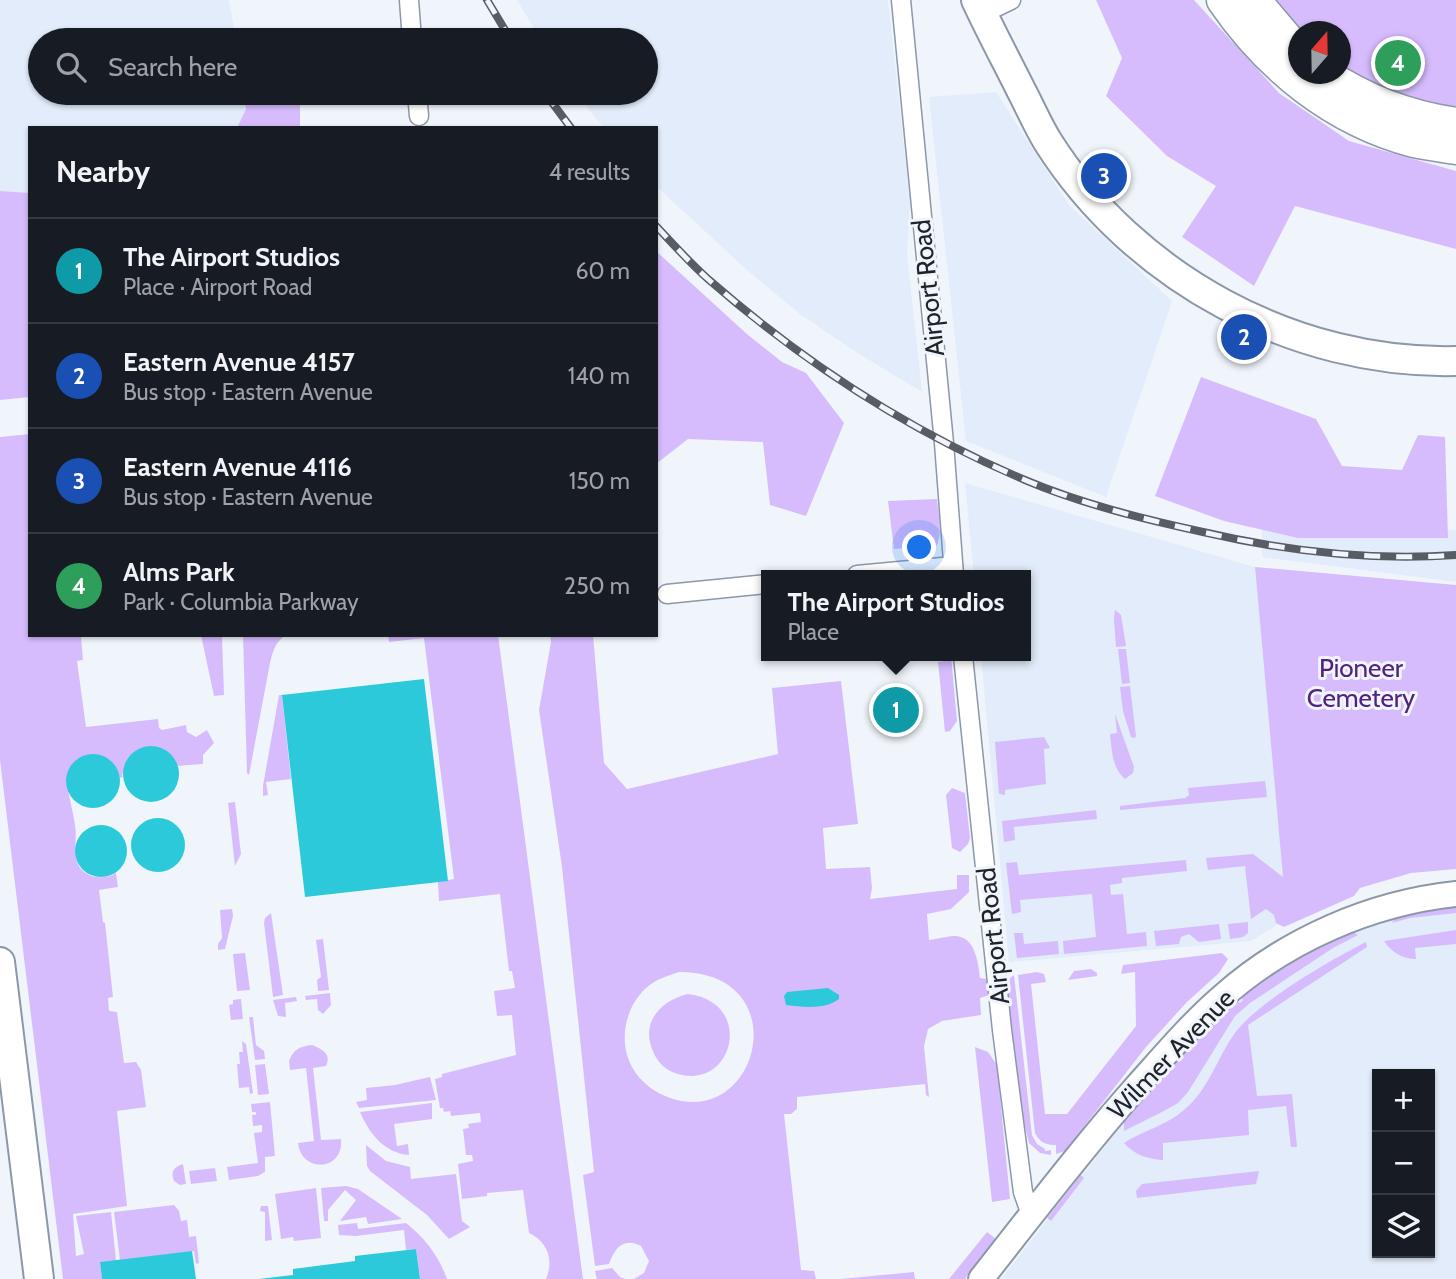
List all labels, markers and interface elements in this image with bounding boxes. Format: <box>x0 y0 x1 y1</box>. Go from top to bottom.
north arrow <box>1288 21 1351 84</box>
search box <box>28 28 658 105</box>
pin: 4 <box>1375 37 1421 89</box>
icon: search <box>52 48 90 86</box>
text: Search here <box>108 51 237 83</box>
pin: 3 <box>1081 150 1127 202</box>
text: Nearby <box>56 153 150 190</box>
text: 4 results <box>549 158 630 186</box>
street label: Airport Road <box>905 218 951 358</box>
text: The Airport Studios <box>123 241 340 273</box>
text: 1 <box>75 257 83 285</box>
text: 60 m <box>576 257 630 285</box>
text: Place · Airport Road <box>123 273 312 301</box>
pin: 2 <box>1221 311 1267 363</box>
text: Eastern Avenue 4157 <box>123 346 355 378</box>
text: 2 <box>73 362 85 390</box>
text: 140 m <box>568 362 630 390</box>
text: Bus stop · Eastern Avenue <box>123 378 373 406</box>
text: Eastern Avenue 4116 <box>123 451 352 483</box>
text: 3 <box>73 467 85 495</box>
text: 150 m <box>569 467 630 495</box>
text: Bus stop · Eastern Avenue <box>123 483 373 511</box>
your location <box>902 530 936 564</box>
text: Alms Park <box>123 556 235 588</box>
popup <box>761 570 1031 661</box>
text: 4 <box>72 572 86 600</box>
text: 250 m <box>564 572 630 600</box>
text: The Airport Studios <box>788 586 1004 618</box>
text: Park · Columbia Parkway <box>123 588 359 616</box>
text: Place <box>788 618 839 646</box>
park label: Pioneer Cemetery <box>1307 652 1415 714</box>
pin: 1 <box>873 684 919 736</box>
street label: Airport Road <box>970 866 1016 1006</box>
street label: Wilmer Avenue <box>1101 982 1241 1126</box>
map controls <box>1372 1069 1435 1258</box>
button: + <box>1372 1069 1435 1132</box>
button: − <box>1372 1132 1435 1195</box>
button: layers <box>1372 1195 1435 1258</box>

